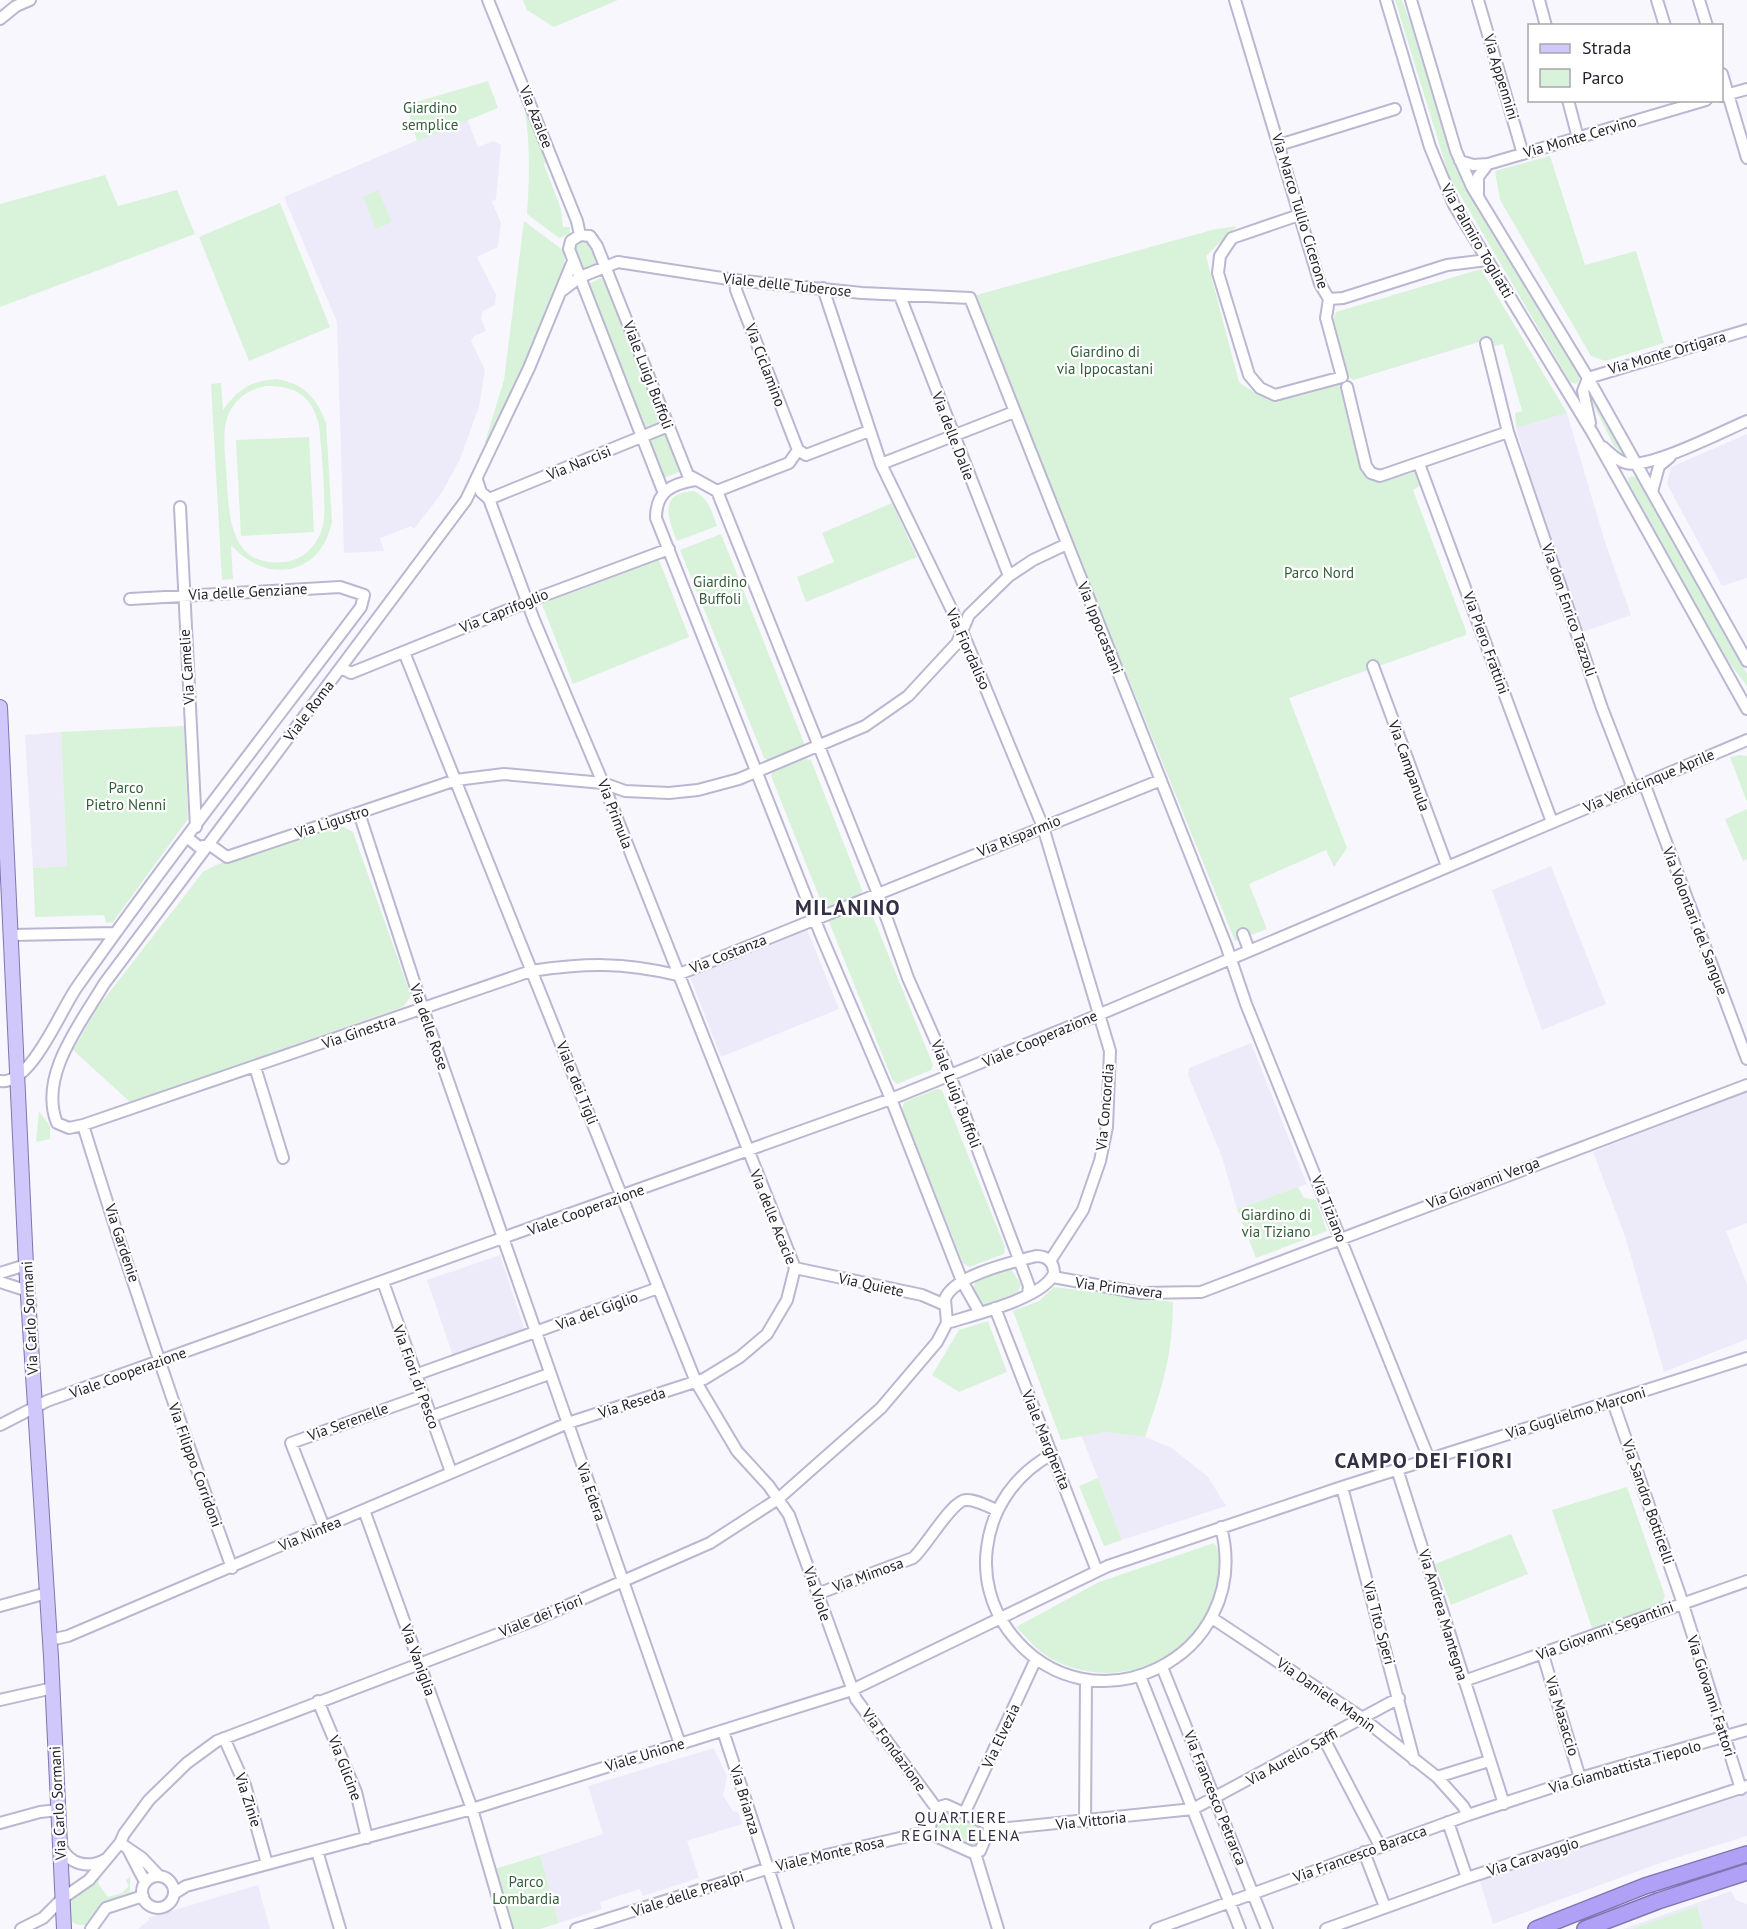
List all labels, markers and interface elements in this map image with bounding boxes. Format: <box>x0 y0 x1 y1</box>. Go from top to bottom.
legend <box>1528 24 1723 102</box>
street label: Via Appennini <box>1479 31 1524 122</box>
text: Strada <box>1582 36 1631 59</box>
text: Parco <box>1582 66 1624 89</box>
street label: Via Azalee <box>515 82 558 151</box>
park label: Giardino semplice <box>402 98 458 134</box>
street label: Via Monte Cervino <box>1520 111 1639 162</box>
street label: Via Marco Tullio Cicerone <box>1267 130 1333 291</box>
street label: Via Palmiro Togliatti <box>1436 179 1518 301</box>
street label: Viale delle Tuberose <box>721 268 852 301</box>
street label: Viale Luigi Buffoli <box>619 317 678 432</box>
street label: Via Ciclamino <box>741 320 790 409</box>
street label: Via Monte Ortigara <box>1605 327 1728 379</box>
park label: Giardino di via Ippocastani <box>1057 342 1153 378</box>
street label: Via delle Dalie <box>928 388 979 483</box>
street label: Via Narcisi <box>543 441 614 484</box>
street label: Via don Enrico Tazzoli <box>1537 540 1601 679</box>
park label: Parco Nord <box>1284 563 1354 582</box>
park label: Giardino Buffoli <box>693 572 747 608</box>
street label: Via Ippocastani <box>1073 578 1128 677</box>
street label: Via delle Genziane <box>187 579 308 604</box>
street label: Via Caprifoglio <box>456 584 551 637</box>
street label: Via Piero Frattini <box>1459 588 1514 697</box>
street label: Via Fiordaliso <box>942 604 995 692</box>
street label: Via Camelie <box>174 629 199 706</box>
street label: Viale Roma <box>279 676 338 746</box>
street label: Via Campanula <box>1384 717 1435 814</box>
street label: Via Venticinque Aprile <box>1580 744 1717 817</box>
street label: Via Primula <box>593 775 637 851</box>
park label: Parco Pietro Nenni <box>86 778 166 814</box>
street label: Via Ligustro <box>292 801 371 843</box>
street label: Via Risparmio <box>973 810 1063 861</box>
street label: Via Volontari del Sangue <box>1658 843 1732 997</box>
district label: MILANINO <box>795 894 901 921</box>
street label: Via Costanza <box>686 930 769 978</box>
street label: Via delle Rose <box>405 980 453 1073</box>
street label: Viale Cooperazione <box>979 1006 1100 1072</box>
street label: Via Ginestra <box>318 1010 398 1053</box>
street label: Viale Luigi Buffoli <box>927 1036 986 1151</box>
street label: Viale dei Tigli <box>552 1038 603 1127</box>
street label: Via Concordia <box>1091 1063 1118 1152</box>
street label: Via Giovanni Verga <box>1423 1152 1542 1213</box>
street label: Via delle Acacie <box>745 1166 801 1267</box>
street label: Via Tiziano <box>1307 1172 1351 1245</box>
street label: Viale Cooperazione <box>524 1180 647 1240</box>
street label: Via Gardenie <box>101 1200 144 1284</box>
park label: Giardino di via Tiziano <box>1241 1205 1311 1241</box>
street label: Via Carlo Sormani <box>17 1260 42 1377</box>
street label: Via Quiete <box>836 1268 906 1301</box>
street label: Via Primavera <box>1073 1273 1164 1302</box>
street label: Via del Giglio <box>552 1287 640 1334</box>
street label: Via Fiori di Pesco <box>389 1321 444 1431</box>
street label: Viale Cooperazione <box>66 1343 189 1403</box>
street label: Via Guglielmo Marconi <box>1503 1382 1648 1443</box>
street label: Via Reseda <box>595 1383 668 1423</box>
street label: Viale Margherita <box>1017 1386 1075 1492</box>
street label: Via Serenelle <box>304 1398 391 1445</box>
street label: Via Filippo Corridoni <box>164 1399 227 1530</box>
street label: Via Sandro Botticelli <box>1618 1436 1679 1567</box>
district label: CAMPO DEI FIORI <box>1335 1447 1513 1474</box>
street label: Via Edera <box>572 1459 610 1523</box>
street label: Via Ninfea <box>275 1512 344 1556</box>
street label: Via Andrea Mantegna <box>1414 1546 1472 1683</box>
street label: Via Mimosa <box>829 1553 906 1596</box>
street label: Via Viole <box>799 1563 836 1623</box>
street label: Via Tito Speri <box>1359 1578 1400 1667</box>
street label: Viale dei Fiori <box>495 1590 585 1641</box>
street label: Via Giovanni Segantini <box>1533 1597 1676 1665</box>
street label: Via Vaniglia <box>396 1620 440 1698</box>
street label: Via Giovanni Fattori <box>1683 1632 1740 1759</box>
street label: Via Daniele Manin <box>1272 1653 1380 1736</box>
street label: Via Masaccio <box>1541 1673 1584 1758</box>
street label: Via Elvezia <box>977 1700 1024 1772</box>
street label: Via Fondazione <box>857 1704 931 1795</box>
street label: Via Aurelio Saffi <box>1242 1724 1341 1790</box>
street label: Via Francesco Petrarca <box>1179 1727 1251 1868</box>
street label: Via Glicine <box>324 1732 367 1803</box>
street label: Viale Unione <box>602 1733 687 1776</box>
street label: Via Giambattista Tiepolo <box>1546 1736 1703 1798</box>
street label: Via Carlo Sormani <box>45 1745 70 1862</box>
street label: Via Brianza <box>726 1762 765 1837</box>
street label: Via Zinie <box>231 1769 266 1829</box>
district label: QUARTIERE REGINA ELENA <box>901 1807 1021 1845</box>
street label: Via Vittoria <box>1054 1807 1127 1834</box>
street label: Via Francesco Baracca <box>1290 1821 1429 1887</box>
street label: Viale Monte Rosa <box>773 1832 886 1875</box>
street label: Via Caravaggio <box>1484 1833 1581 1881</box>
street label: Viale delle Prealpi <box>629 1866 746 1921</box>
park label: Parco Lombardia <box>492 1872 560 1908</box>

